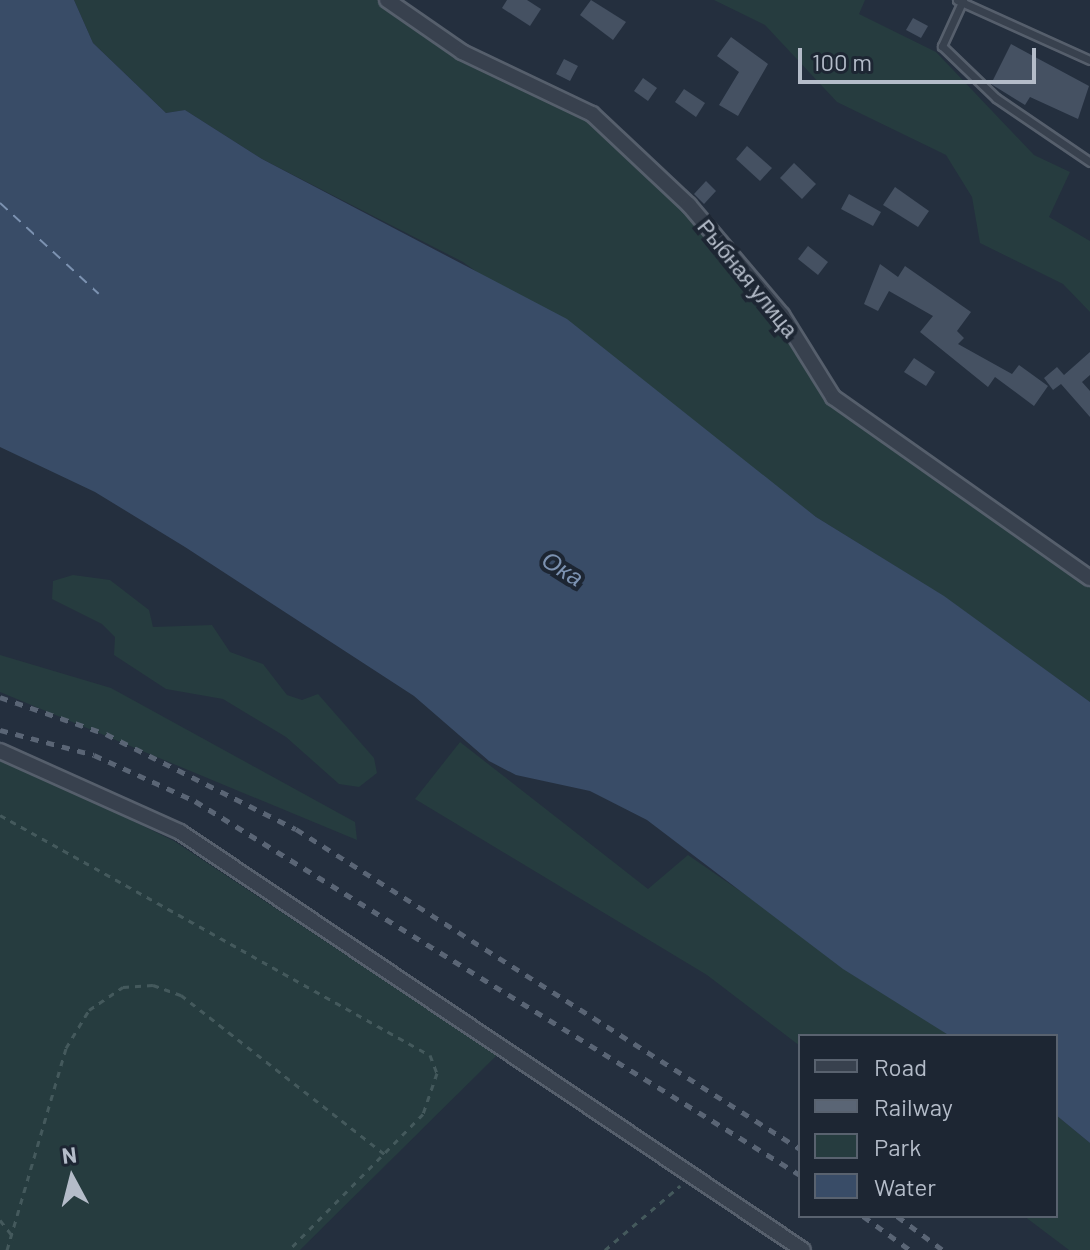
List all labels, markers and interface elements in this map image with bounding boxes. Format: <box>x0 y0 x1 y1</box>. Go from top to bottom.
scale bar <box>802 32 1040 82</box>
text: 100 m <box>812 47 872 76</box>
street label: Рыбная улица <box>692 214 804 342</box>
water label: Ока <box>537 544 589 592</box>
legend <box>798 1034 1058 1218</box>
text: Road <box>874 1052 927 1081</box>
text: Railway <box>874 1092 953 1121</box>
text: Park <box>874 1132 921 1161</box>
north arrow <box>32 1138 112 1218</box>
text: N <box>60 1140 78 1168</box>
text: Water <box>874 1172 936 1201</box>

